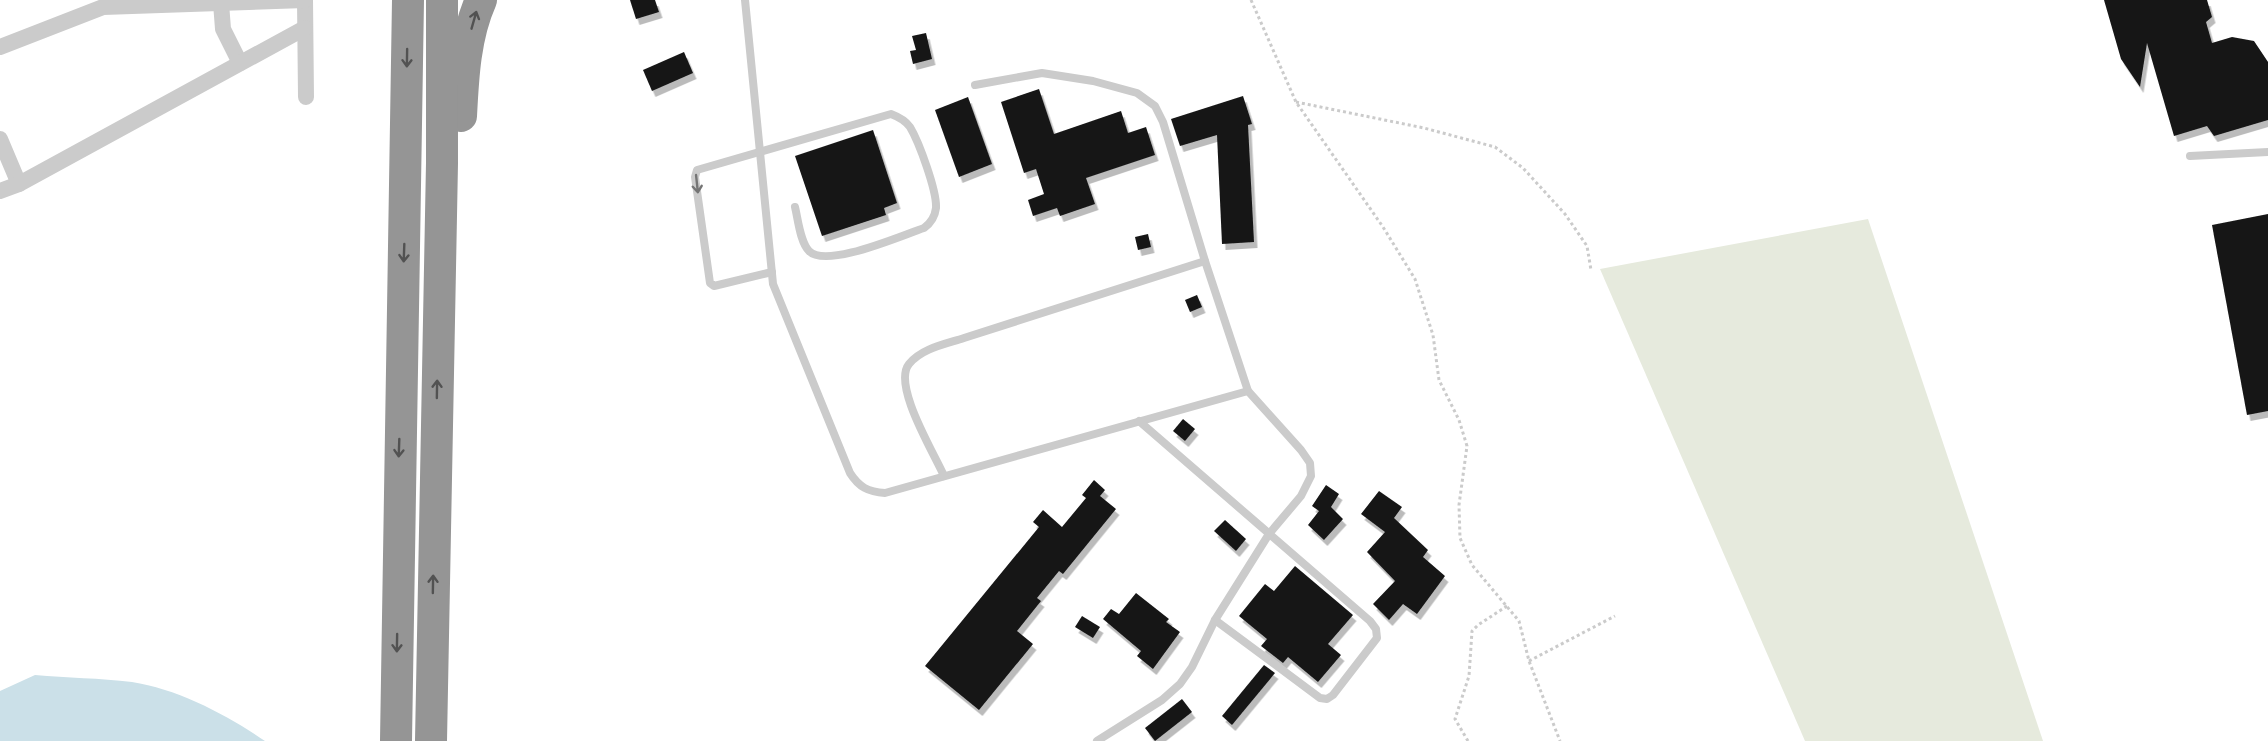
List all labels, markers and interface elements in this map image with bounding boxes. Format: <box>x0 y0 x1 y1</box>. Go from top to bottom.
one-way arrow <box>469 11 480 30</box>
one-way arrow <box>401 48 413 68</box>
one-way arrow <box>691 173 702 193</box>
one-way arrow <box>399 243 410 263</box>
one-way arrow <box>431 380 443 400</box>
one-way arrow <box>393 438 405 458</box>
one-way arrow <box>428 575 439 595</box>
one-way arrow <box>391 633 403 653</box>

